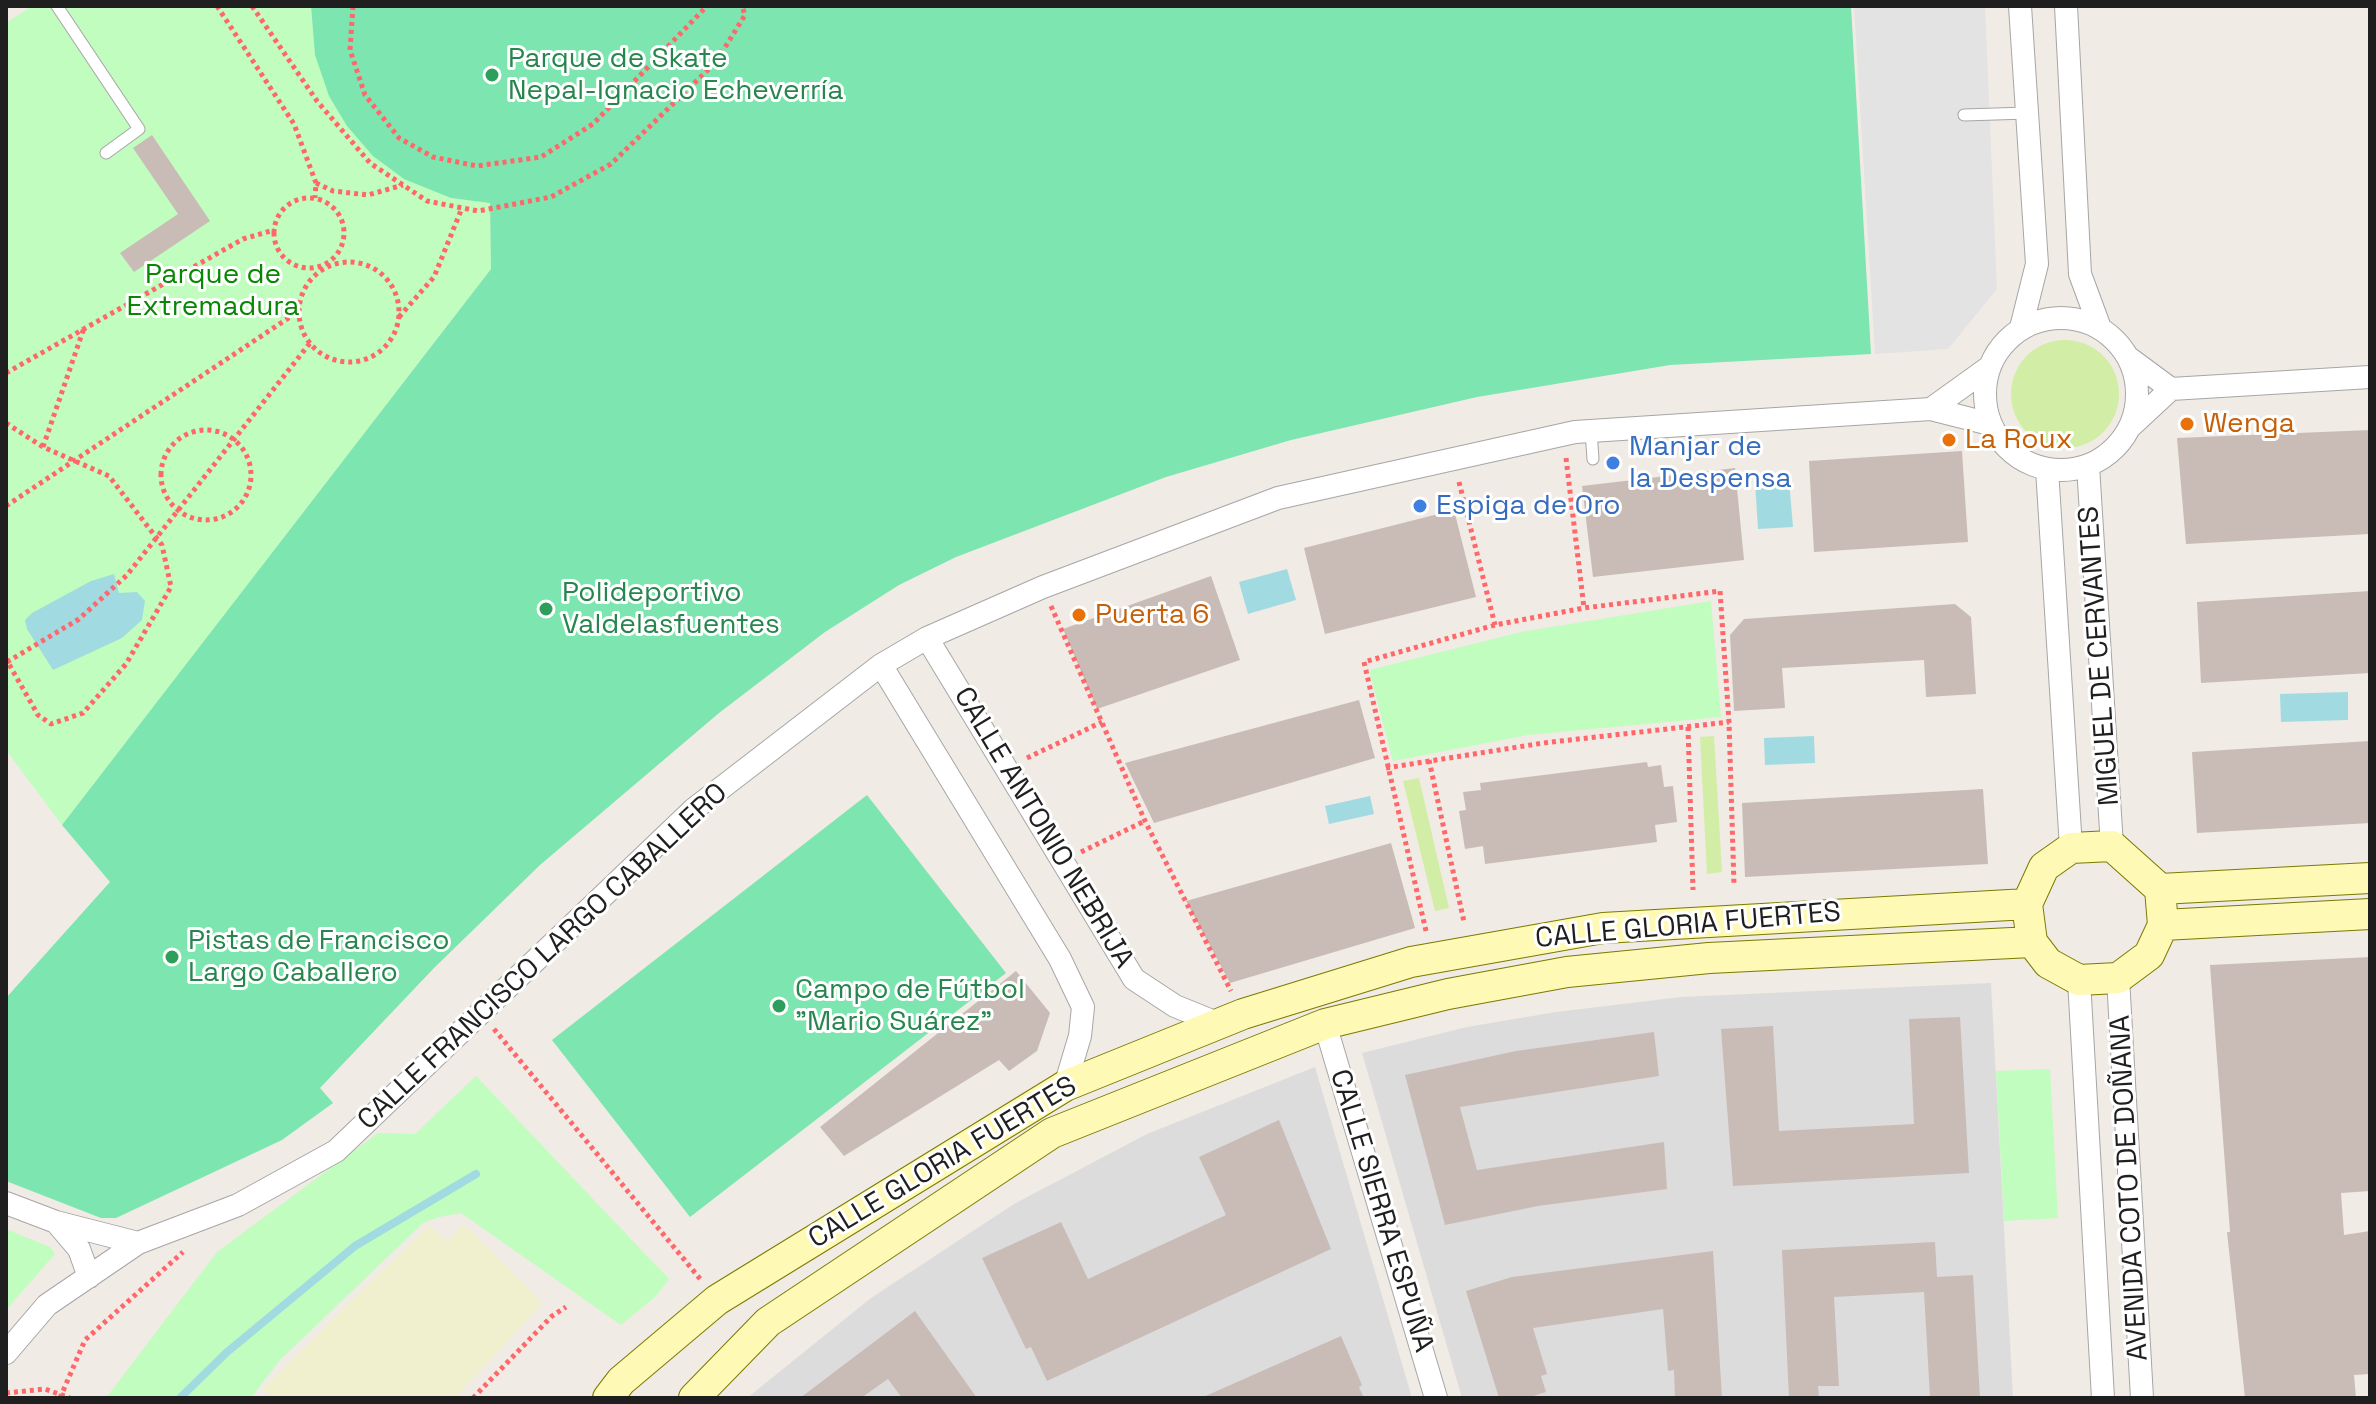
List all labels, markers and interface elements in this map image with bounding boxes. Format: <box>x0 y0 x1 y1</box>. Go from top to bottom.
place label: Parque de Skate Nepal-Ignacio Echeverría <box>508 42 844 108</box>
marker: Parque de Skate Nepal-Ignacio Echeverría <box>483 66 501 84</box>
park label: Parque de Extremadura <box>126 258 300 324</box>
place label: Wenga <box>2203 407 2295 441</box>
marker: Wenga <box>2178 415 2196 433</box>
place label: La Roux <box>1965 423 2072 457</box>
place label: Manjar de la Despensa <box>1629 430 1792 496</box>
marker: La Roux <box>1940 431 1958 449</box>
marker: Manjar de la Despensa <box>1604 454 1622 472</box>
place label: Espiga de Oro <box>1436 489 1621 523</box>
marker: Espiga de Oro <box>1411 497 1429 515</box>
street label: MIGUEL DE CERVANTES <box>2073 505 2127 807</box>
place label: Polideportivo Valdelasfuentes <box>562 576 780 642</box>
place label: Puerta 6 <box>1095 598 1209 632</box>
marker: Polideportivo Valdelasfuentes <box>537 600 555 618</box>
marker: Puerta 6 <box>1070 606 1088 624</box>
street label: CALLE ANTONIO NEBRIJA <box>946 681 1140 975</box>
street label: CALLE FRANCISCO LARGO CABALLERO <box>351 777 735 1137</box>
street label: CALLE GLORIA FUERTES <box>1534 896 1842 956</box>
place label: Pistas de Francisco Largo Caballero <box>188 924 450 990</box>
marker: Pistas de Francisco Largo Caballero <box>163 948 181 966</box>
place label: Campo de Fútbol "Mario Suárez" <box>795 973 1025 1039</box>
marker: Campo de Fútbol "Mario Suárez" <box>770 997 788 1015</box>
street label: AVENIDA COTO DE DOÑANA <box>2104 1014 2156 1362</box>
street label: CALLE SIERRA ESPUÑA <box>1322 1066 1440 1356</box>
street label: CALLE GLORIA FUERTES <box>803 1070 1083 1256</box>

